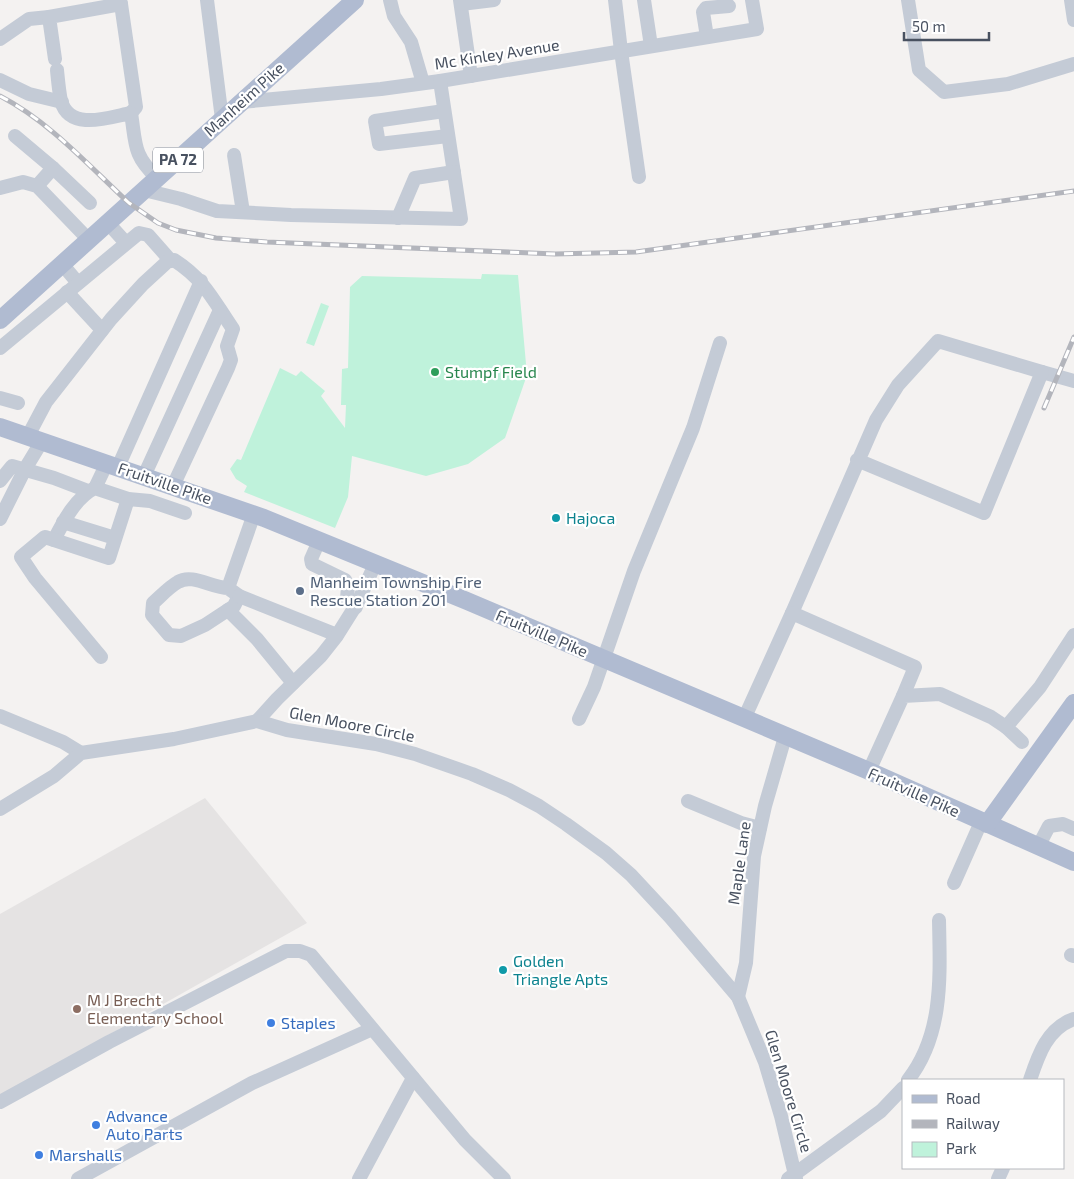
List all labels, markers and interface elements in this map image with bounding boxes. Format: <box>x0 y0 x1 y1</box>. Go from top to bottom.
scale bar <box>904 10 989 42</box>
text: 50 m <box>912 17 946 35</box>
street label: Mc Kinley Avenue <box>433 34 561 73</box>
street label: Manheim Pike <box>200 58 288 140</box>
road number: PA 72 <box>153 148 203 172</box>
place label: Stumpf Field <box>445 362 537 381</box>
marker: Stumpf Field <box>429 366 441 378</box>
street label: Fruitville Pike <box>116 458 215 507</box>
place label: Hajoca <box>566 508 615 528</box>
marker: Hajoca <box>550 512 562 524</box>
place label: Manheim Township Fire Rescue Station 201 <box>310 572 482 609</box>
marker: Manheim Township Fire Rescue Station 201 <box>294 585 306 597</box>
street label: Fruitville Pike <box>493 605 591 660</box>
street label: Glen Moore Circle <box>288 702 416 745</box>
street label: Fruitville Pike <box>866 763 963 820</box>
street label: Maple Lane <box>723 820 754 906</box>
place label: Golden Triangle Apts <box>513 951 608 988</box>
marker: Golden Triangle Apts <box>497 964 509 976</box>
place label: M J Brecht Elementary School <box>87 990 223 1027</box>
marker: M J Brecht Elementary School <box>71 1003 83 1015</box>
place label: Staples <box>281 1013 336 1032</box>
marker: Staples <box>265 1017 277 1029</box>
street label: Glen Moore Circle <box>762 1027 817 1154</box>
legend <box>902 1079 1064 1169</box>
text: Road <box>946 1089 981 1107</box>
place label: Advance Auto Parts <box>106 1106 183 1143</box>
text: Railway <box>946 1114 1000 1132</box>
marker: Advance Auto Parts <box>90 1119 102 1131</box>
text: Park <box>946 1139 977 1157</box>
place label: Marshalls <box>49 1145 122 1164</box>
marker: Marshalls <box>33 1149 45 1161</box>

